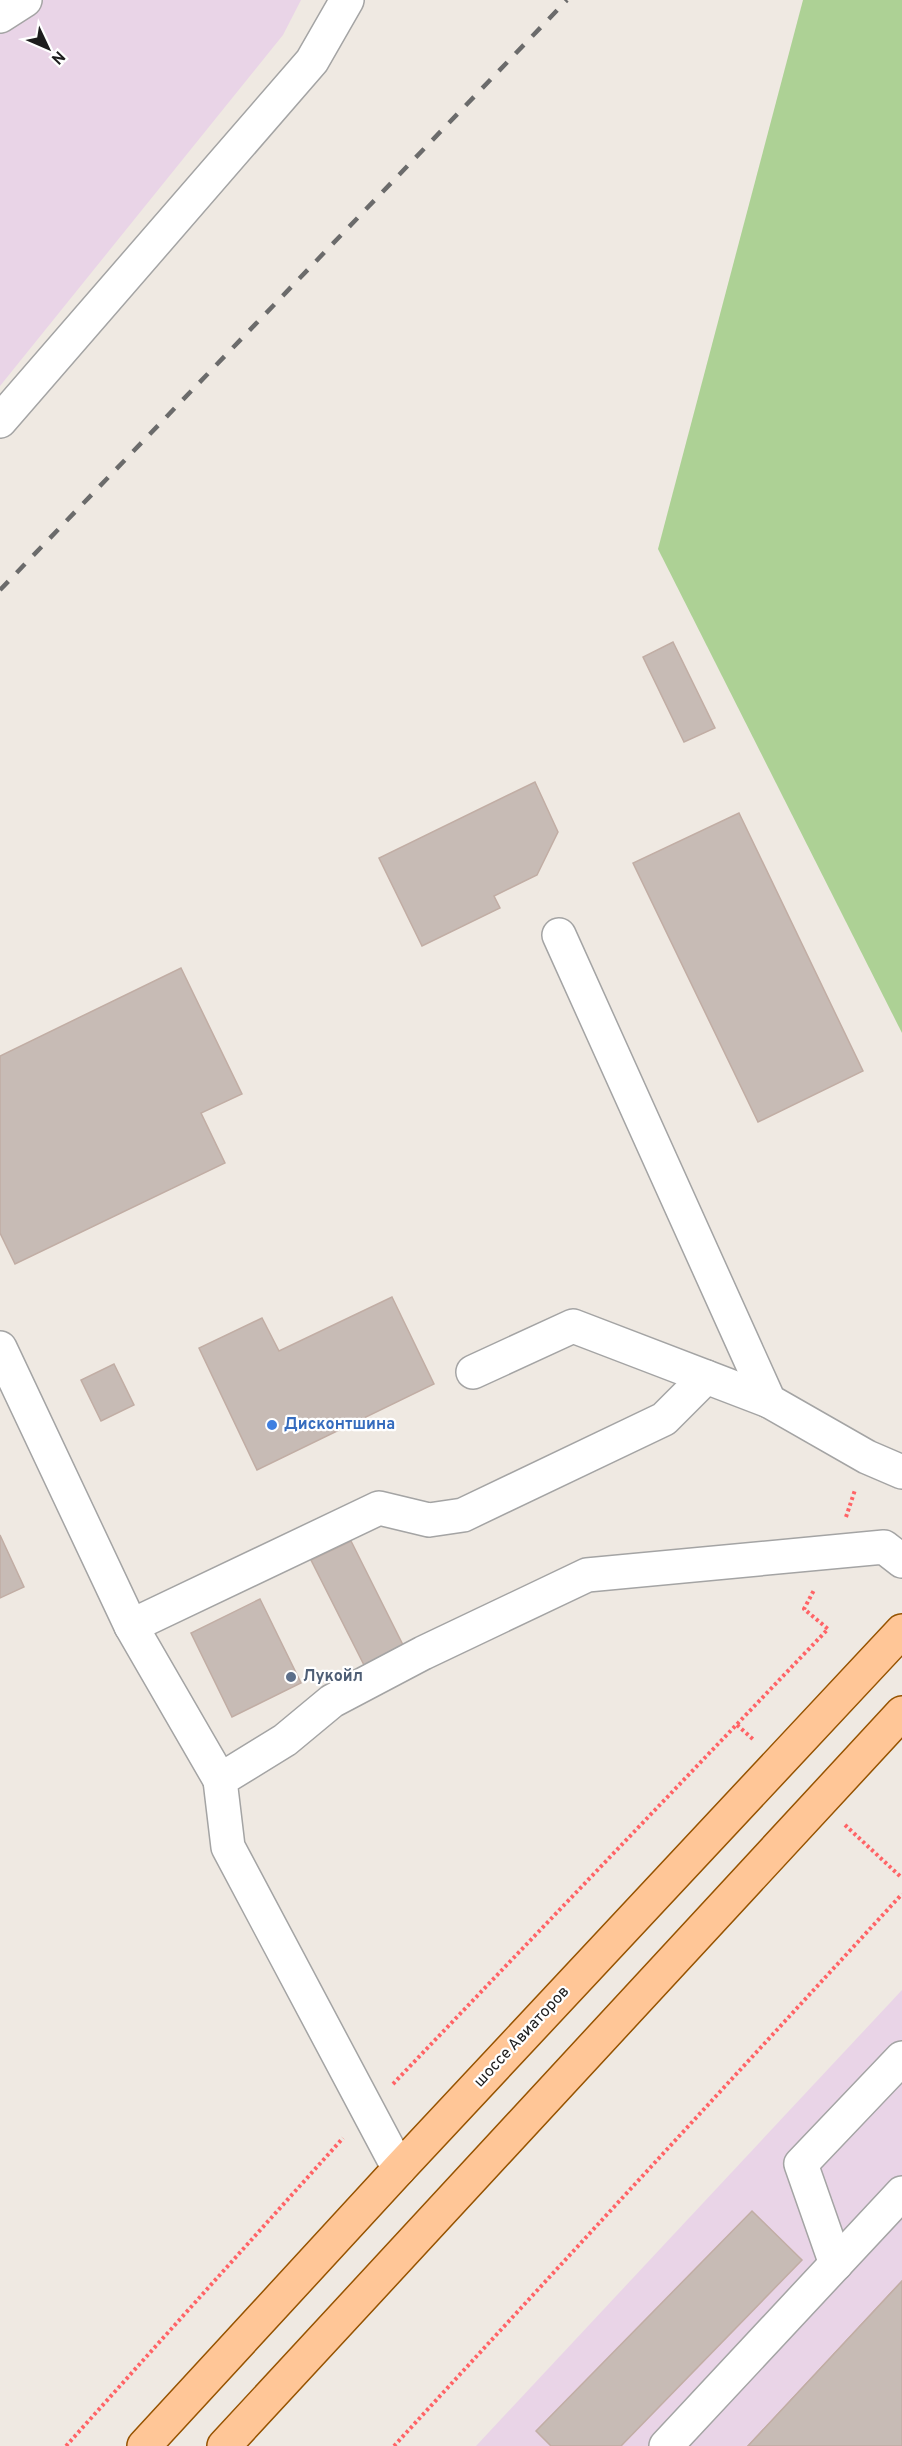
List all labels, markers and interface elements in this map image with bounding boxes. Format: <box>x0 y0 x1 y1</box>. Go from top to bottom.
north arrow <box>18 18 78 78</box>
text: N <box>46 46 69 68</box>
place label: Дисконтшина <box>284 1415 395 1435</box>
marker: Дисконтшина <box>265 1418 279 1432</box>
place label: Лукойл <box>303 1667 363 1687</box>
marker: Лукойл <box>284 1670 298 1684</box>
street label: шоссе Авиаторов <box>470 1982 574 2092</box>

